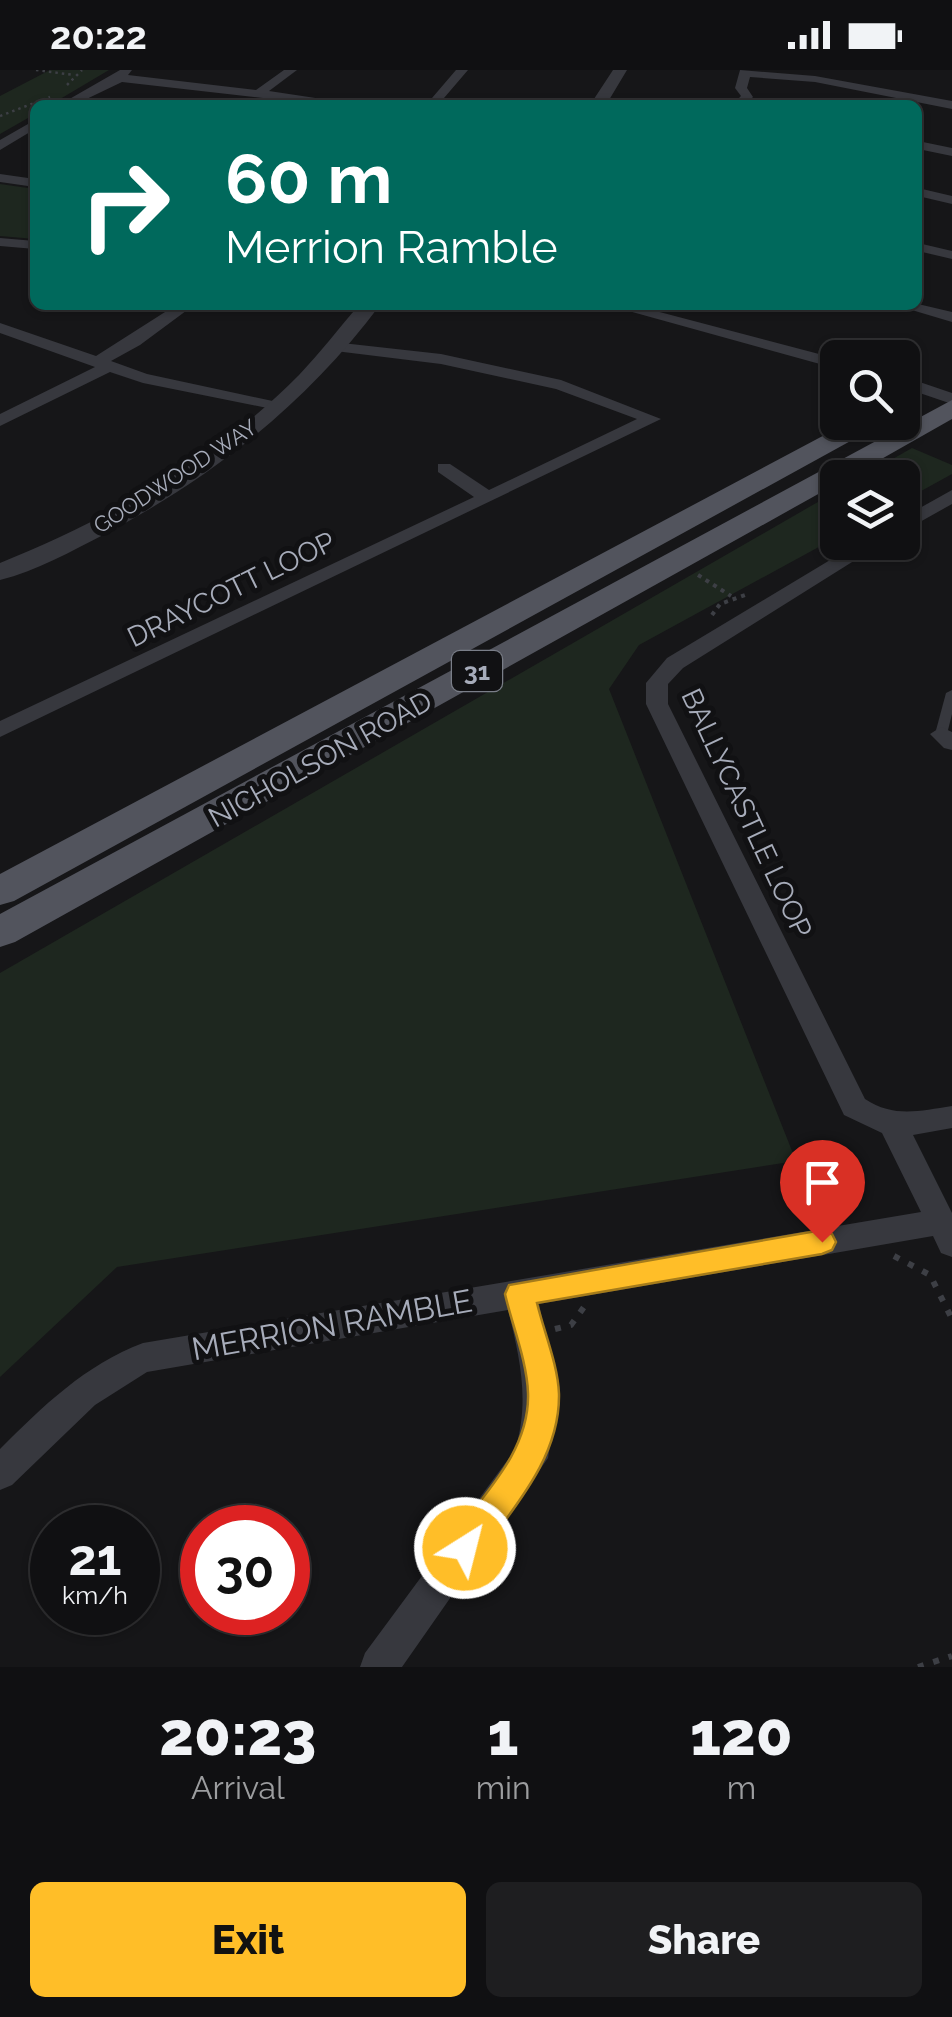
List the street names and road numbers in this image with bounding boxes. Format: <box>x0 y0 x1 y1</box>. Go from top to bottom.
street label: GOODWOOD WAY <box>89 414 261 538</box>
street label: DRAYCOTT LOOP <box>122 525 340 654</box>
road number: 31 <box>452 651 502 691</box>
street label: NICHOLSON ROAD <box>203 684 438 834</box>
street label: BALLYCASTLE LOOP <box>674 684 819 943</box>
street label: MERRION RAMBLE <box>189 1282 475 1367</box>

